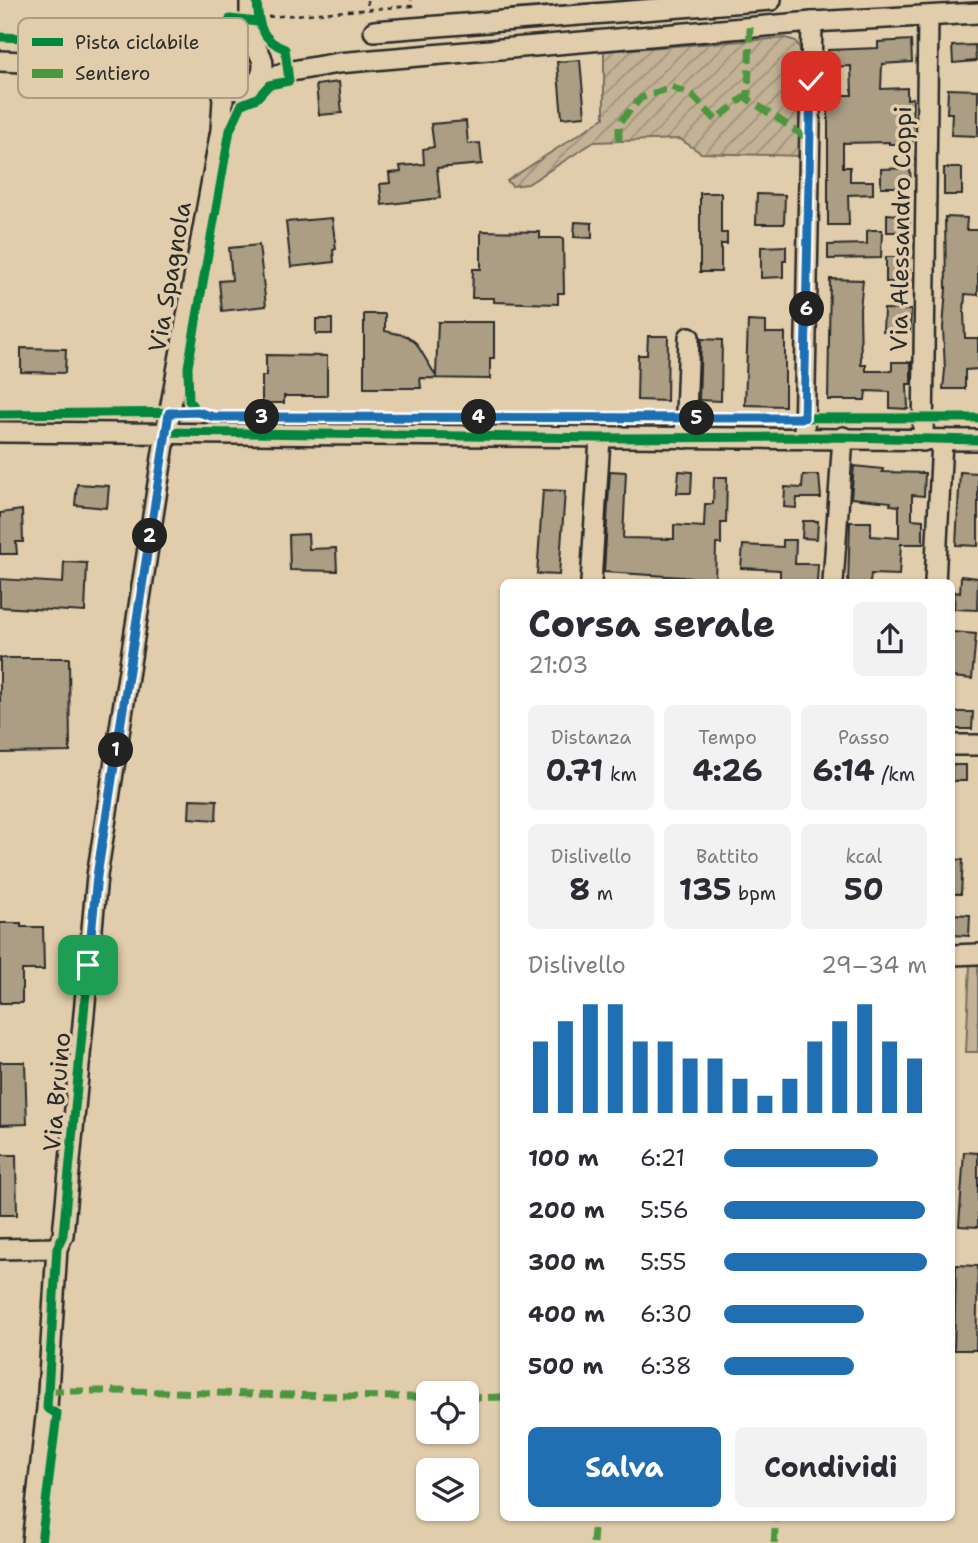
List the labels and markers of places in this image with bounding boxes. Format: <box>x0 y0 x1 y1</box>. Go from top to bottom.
pin <box>781 51 841 111</box>
pin: 6 <box>790 292 824 326</box>
pin: 3 <box>244 400 280 434</box>
pin: 4 <box>462 400 496 434</box>
pin: 5 <box>680 400 714 436</box>
pin: 2 <box>132 518 168 554</box>
pin: 1 <box>99 732 134 768</box>
pin <box>58 935 118 995</box>

